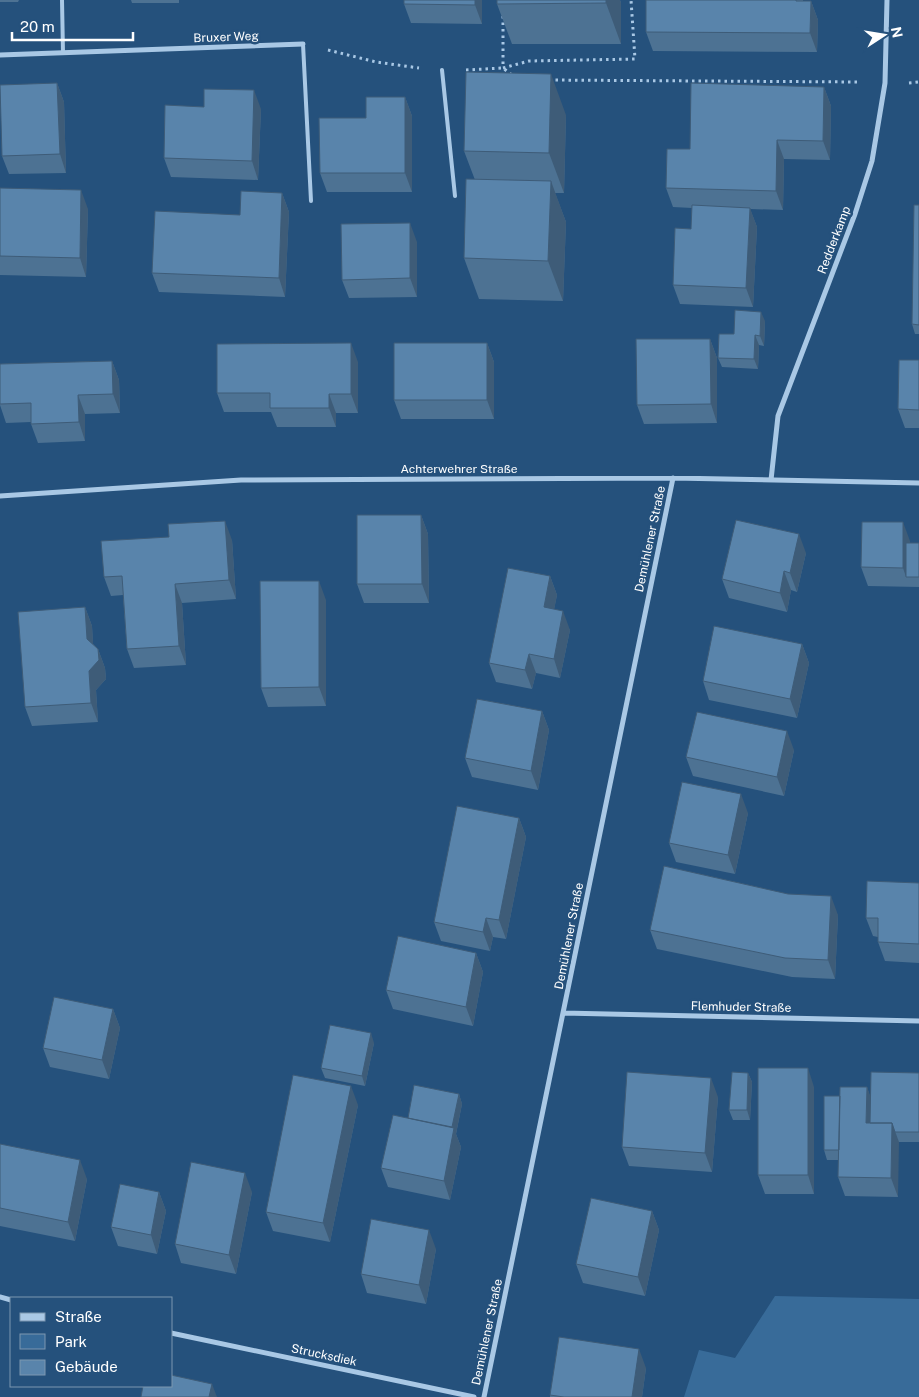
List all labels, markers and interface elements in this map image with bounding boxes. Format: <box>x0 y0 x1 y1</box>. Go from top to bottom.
scale bar <box>12 10 134 42</box>
north arrow <box>859 10 909 60</box>
text: 20 m <box>20 18 55 35</box>
text: N <box>888 25 906 39</box>
street label: Bruxer Weg <box>193 29 259 45</box>
street label: Redderkamp <box>815 204 853 276</box>
street label: Achterwehrer Straße <box>400 462 518 476</box>
street label: Demühlener Straße <box>632 484 668 593</box>
street label: Demühlener Straße <box>552 881 586 991</box>
street label: Flemhuder Straße <box>691 999 792 1015</box>
street label: Demühlener Straße <box>469 1277 505 1386</box>
legend <box>10 1297 172 1387</box>
text: Straße <box>55 1308 102 1325</box>
text: Park <box>55 1333 87 1350</box>
street label: Strucksdiek <box>290 1341 358 1369</box>
text: Gebäude <box>55 1358 118 1375</box>

